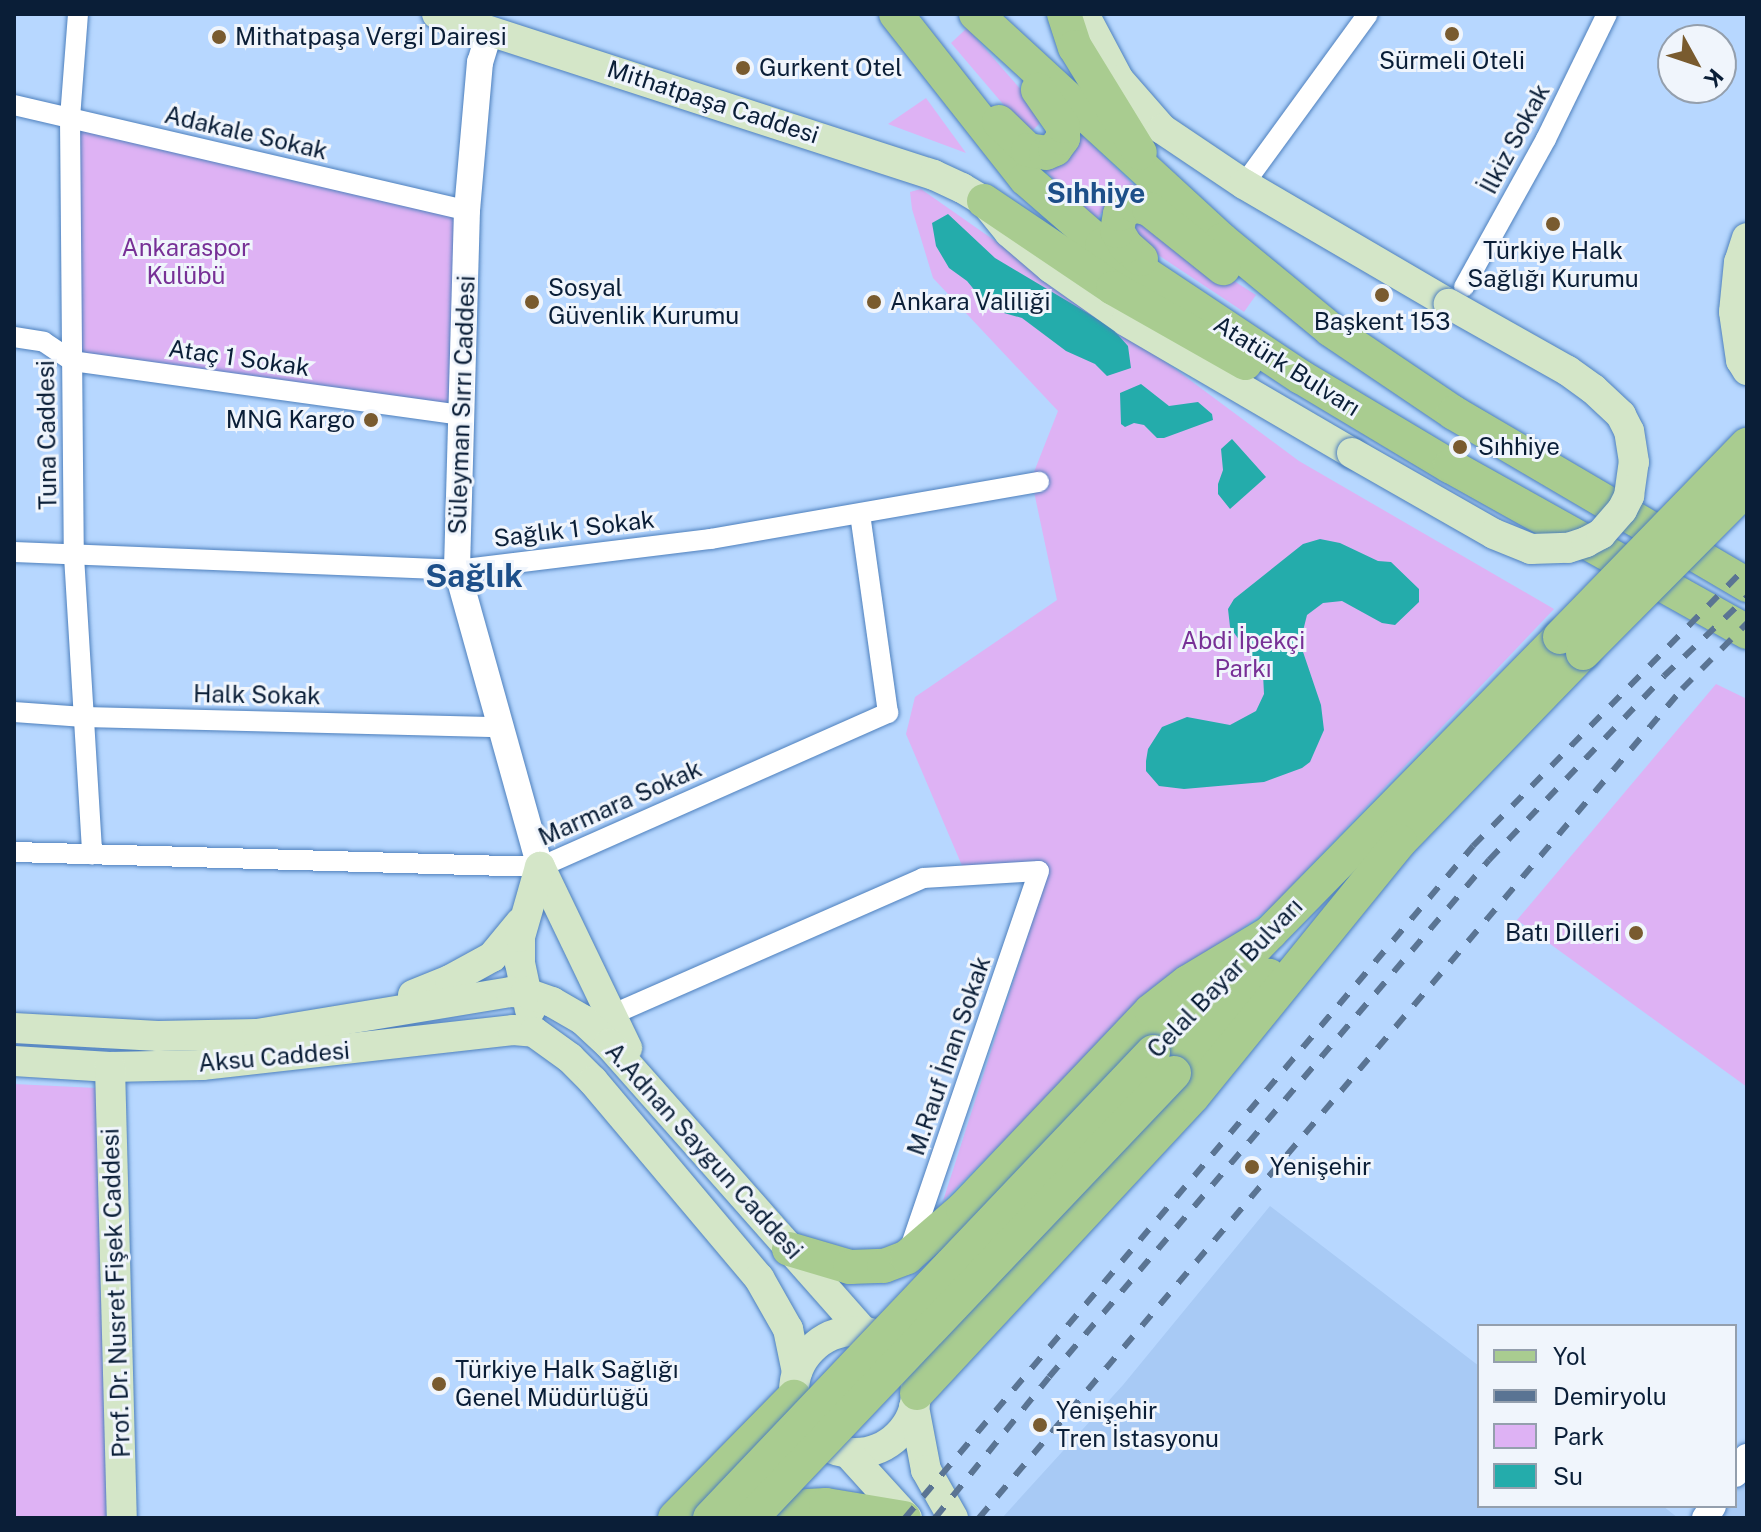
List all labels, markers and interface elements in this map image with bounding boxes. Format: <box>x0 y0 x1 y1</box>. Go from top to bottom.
place label: Mithatpaşa Vergi Dairesi <box>235 23 507 51</box>
north arrow <box>1657 24 1737 104</box>
marker: Sürmeli Oteli <box>1443 25 1461 43</box>
marker: Mithatpaşa Vergi Dairesi <box>210 28 228 46</box>
place label: Sürmeli Oteli <box>1379 47 1525 75</box>
street label: Mithatpaşa Caddesi <box>604 54 822 150</box>
place label: Gurkent Otel <box>759 54 902 82</box>
marker: Gurkent Otel <box>734 59 752 77</box>
text: K <box>1699 64 1729 93</box>
street label: İlkiz Sokak <box>1474 79 1556 199</box>
street label: Adakale Sokak <box>162 100 330 166</box>
district label: Sıhhiye <box>1046 176 1146 210</box>
marker: Türkiye Halk Sağlığı Kurumu <box>1544 215 1562 233</box>
park label: Ankaraspor Kulübü <box>122 234 250 290</box>
place label: Türkiye Halk Sağlığı Kurumu <box>1467 237 1639 293</box>
place label: Sosyal Güvenlik Kurumu <box>548 274 739 330</box>
street label: Süleyman Sırrı Caddesi <box>443 275 481 535</box>
marker: Başkent 153 <box>1373 286 1391 304</box>
place label: Ankara Valiliği <box>890 288 1051 316</box>
marker: Sosyal Güvenlik Kurumu <box>523 293 541 311</box>
marker: Ankara Valiliği <box>865 293 883 311</box>
place label: Başkent 153 <box>1314 308 1450 336</box>
street label: Atatürk Bulvarı <box>1209 310 1365 422</box>
street label: Ataç 1 Sokak <box>167 334 311 382</box>
street label: Tuna Caddesi <box>31 360 63 510</box>
place label: MNG Kargo <box>226 406 355 434</box>
marker: MNG Kargo <box>362 411 380 429</box>
place label: Sıhhiye <box>1478 433 1560 461</box>
marker: Sıhhiye <box>1449 436 1471 458</box>
street label: Sağlık 1 Sokak <box>492 505 656 553</box>
district label: Sağlık <box>425 557 523 595</box>
park label: Abdi İpekçi Parkı <box>1181 627 1305 683</box>
street label: Halk Sokak <box>193 679 321 711</box>
street label: Marmara Sokak <box>534 754 706 852</box>
street label: Celal Bayar Bulvarı <box>1141 892 1309 1064</box>
place label: Batı Dilleri <box>1505 919 1620 947</box>
marker: Batı Dilleri <box>1627 924 1645 942</box>
street label: M.Rauf İnan Sokak <box>901 953 997 1159</box>
street label: Aksu Caddesi <box>197 1036 351 1078</box>
street label: A.Adnan Saygun Caddesi <box>599 1037 809 1265</box>
street label: Prof. Dr. Nusret Fişek Caddesi <box>96 1128 136 1458</box>
place label: Yenişehir <box>1270 1153 1372 1181</box>
marker: Yenişehir <box>1241 1156 1263 1178</box>
legend <box>1477 1324 1737 1508</box>
text: Yol <box>1553 1342 1587 1370</box>
place label: Türkiye Halk Sağlığı Genel Müdürlüğü <box>455 1356 679 1412</box>
marker: Türkiye Halk Sağlığı Genel Müdürlüğü <box>430 1375 448 1393</box>
text: Demiryolu <box>1553 1382 1667 1410</box>
place label: Yenişehir Tren İstasyonu <box>1056 1397 1219 1453</box>
marker: Yenişehir Tren İstasyonu <box>1031 1416 1049 1434</box>
text: Park <box>1553 1422 1604 1450</box>
text: Su <box>1553 1462 1583 1490</box>

